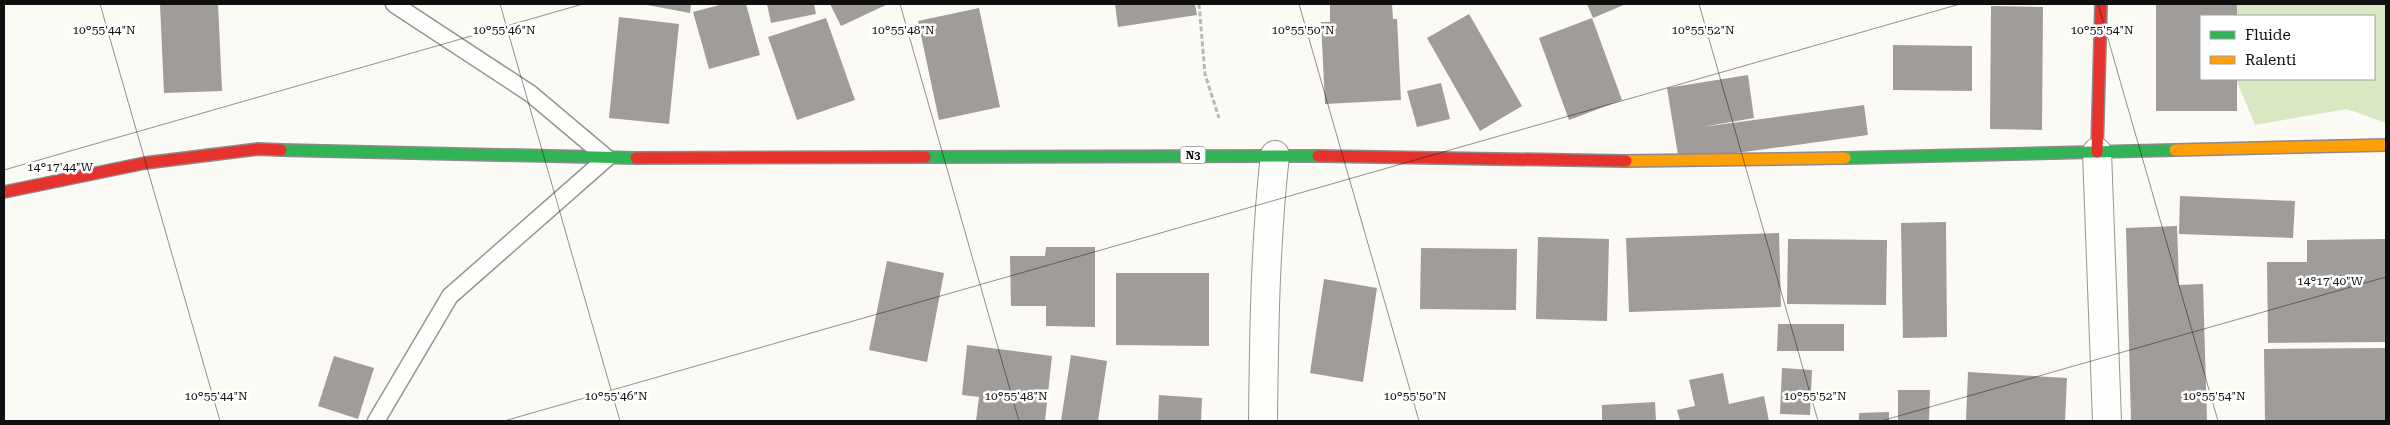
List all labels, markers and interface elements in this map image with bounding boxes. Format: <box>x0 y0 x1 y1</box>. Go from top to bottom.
legend <box>2200 15 2375 80</box>
text: 10°55'44"N <box>72 23 136 37</box>
text: 10°55'46"N <box>472 23 536 37</box>
text: 10°55'48"N <box>871 23 935 37</box>
text: 10°55'50"N <box>1271 23 1335 37</box>
text: 10°55'52"N <box>1671 23 1735 37</box>
text: 10°55'54"N <box>2070 23 2134 37</box>
text: Fluide <box>2245 26 2291 44</box>
text: Ralenti <box>2245 51 2297 69</box>
road number: N3 <box>1180 146 1206 164</box>
text: 14°17'44"W <box>27 160 94 174</box>
text: 14°17'40"W <box>2297 274 2364 288</box>
text: 10°55'44"N <box>184 389 248 403</box>
text: 10°55'46"N <box>584 389 648 403</box>
text: 10°55'48"N <box>984 389 1048 403</box>
text: 10°55'50"N <box>1383 389 1447 403</box>
text: 10°55'52"N <box>1783 389 1847 403</box>
text: 10°55'54"N <box>2182 389 2246 403</box>

